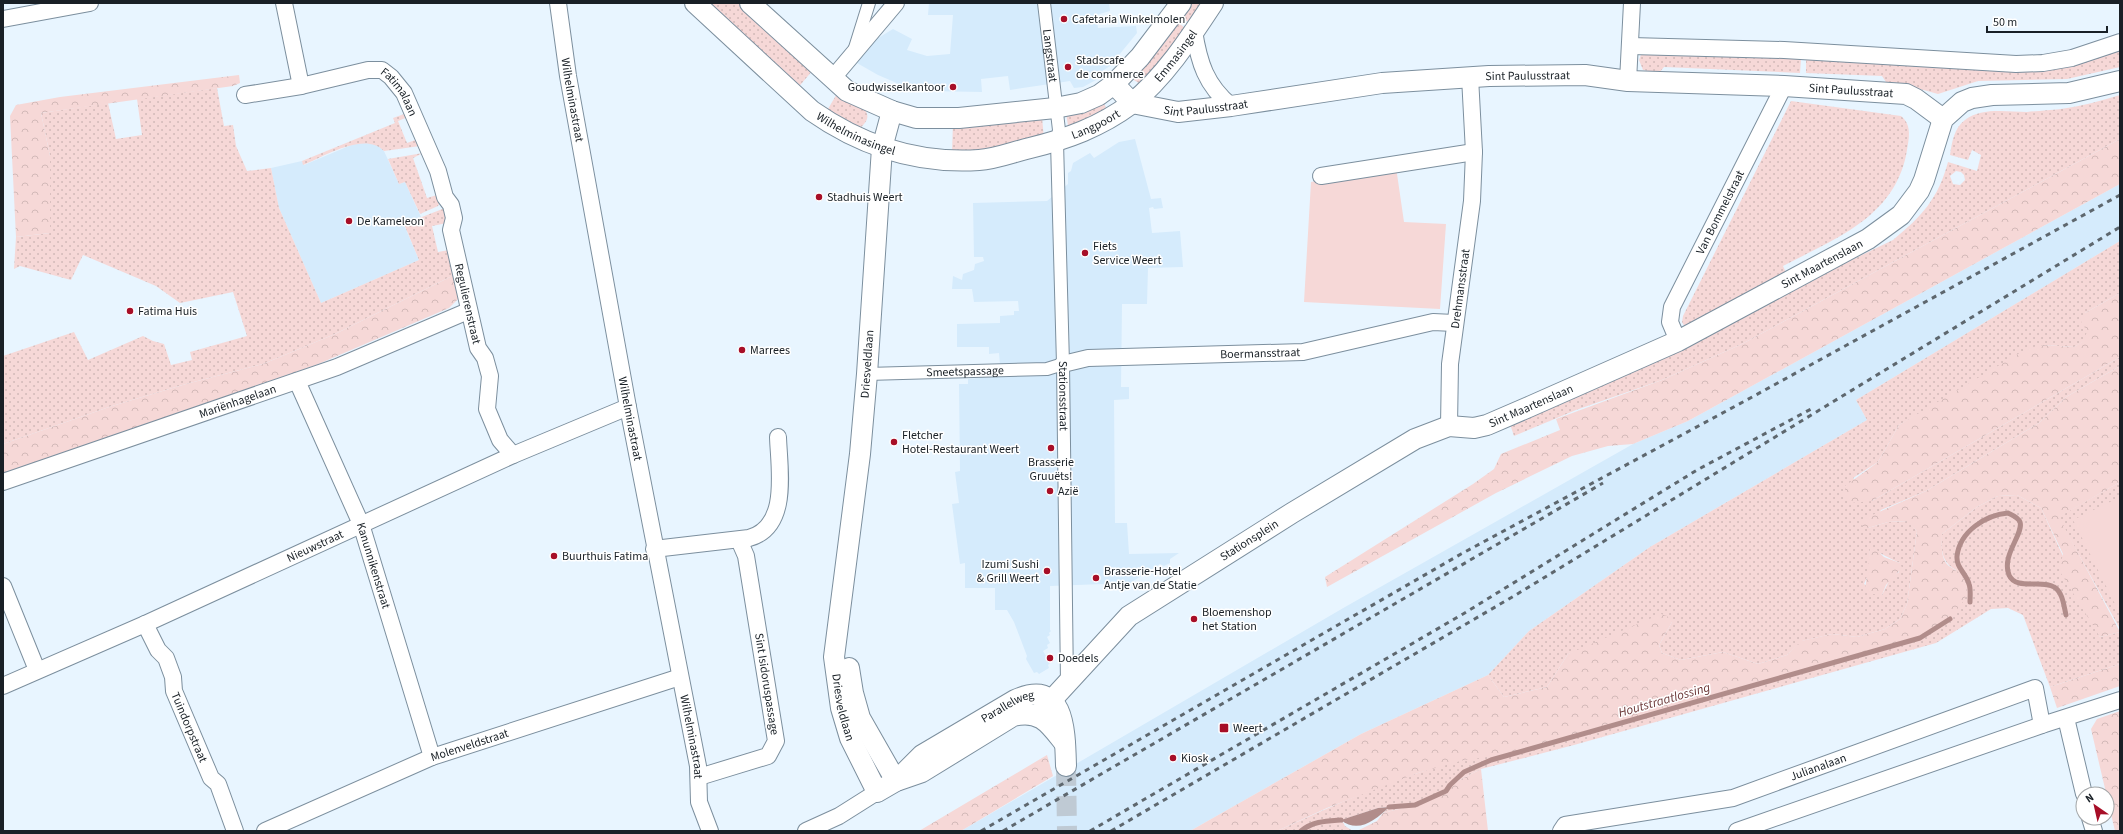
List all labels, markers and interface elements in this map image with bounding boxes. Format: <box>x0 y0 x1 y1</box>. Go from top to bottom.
scale bar <box>1987 8 2107 34</box>
place label: Cafetaria Winkelmolen <box>1072 11 1185 28</box>
marker: Cafetaria Winkelmolen <box>1059 14 1069 24</box>
text: 50 m <box>1993 14 2017 31</box>
street label: Emmasingel <box>1150 27 1202 86</box>
street label: Langstraat <box>1038 28 1061 83</box>
place label: Stadscafe de commerce <box>1076 52 1144 83</box>
street label: Wilhelminastraat <box>557 57 588 144</box>
marker: Stadscafe de commerce <box>1063 62 1073 72</box>
street label: Fatimalaan <box>377 64 421 119</box>
street label: Sint Paulusstraat <box>1485 67 1570 85</box>
place label: Goudwisselkantoor <box>848 79 946 96</box>
street label: Sint Paulusstraat <box>1808 80 1894 102</box>
marker: Goudwisselkantoor <box>948 82 958 92</box>
street label: Sint Paulusstraat <box>1162 96 1249 121</box>
street label: Langpoort <box>1069 106 1124 144</box>
street label: Wilhelminasingel <box>813 108 897 160</box>
street label: Van Bommelstraat <box>1692 167 1749 257</box>
place label: Stadhuis Weert <box>827 189 903 206</box>
marker: Stadhuis Weert <box>814 192 824 202</box>
place label: De Kameleon <box>357 213 424 230</box>
marker: De Kameleon <box>344 216 354 226</box>
street label: Sint Maartenslaan <box>1778 235 1866 293</box>
place label: Fiets Service Weert <box>1093 238 1162 269</box>
marker: Fiets Service Weert <box>1080 248 1090 258</box>
street label: Drehmansstraat <box>1447 248 1474 330</box>
street label: Regulierenstraat <box>450 262 485 346</box>
place label: Fatima Huis <box>138 303 197 320</box>
marker: Fatima Huis <box>125 306 135 316</box>
street label: Driesveldlaan <box>857 329 878 399</box>
place label: Marrees <box>750 342 790 359</box>
street label: Boermansstraat <box>1220 344 1301 363</box>
marker: Marrees <box>737 345 747 355</box>
street label: Stationsstraat <box>1054 361 1072 431</box>
street label: Smeetspassage <box>926 362 1004 381</box>
street label: Wilhelminastraat <box>614 375 646 462</box>
street label: Sint Maartenslaan <box>1486 380 1576 432</box>
street label: Mariënhagelaan <box>197 381 279 423</box>
place label: Fletcher Hotel-Restaurant Weert <box>902 427 1019 458</box>
marker: Fletcher Hotel-Restaurant Weert <box>889 437 899 447</box>
marker: Brasserie Gruuëts! <box>1046 443 1056 453</box>
place label: Brasserie Gruuëts! <box>1028 454 1074 485</box>
place label: Azië <box>1058 483 1079 500</box>
marker: Azië <box>1045 486 1055 496</box>
street label: Stationsplein <box>1217 516 1282 565</box>
street label: Kanunnikenstraat <box>352 520 394 611</box>
street label: Nieuwstraat <box>284 526 346 567</box>
place label: Buurthuis Fatima <box>562 548 648 565</box>
marker: Buurthuis Fatima <box>549 551 559 561</box>
place label: Izumi Sushi & Grill Weert <box>977 556 1039 587</box>
place label: Brasserie-Hotel Antje van de Statie <box>1104 563 1197 594</box>
marker: Izumi Sushi & Grill Weert <box>1042 566 1052 576</box>
marker: Brasserie-Hotel Antje van de Statie <box>1091 573 1101 583</box>
place label: Bloemenshop het Station <box>1202 604 1272 635</box>
marker: Bloemenshop het Station <box>1189 614 1199 624</box>
street label: Sint Isidoruspassage <box>750 632 783 736</box>
place label: Doedels <box>1058 650 1099 667</box>
marker: Doedels <box>1045 653 1055 663</box>
street label: Driesveldlaan <box>827 673 858 743</box>
water label: Houtstraatlossing <box>1616 678 1712 722</box>
street label: Parallelweg <box>978 687 1035 727</box>
street label: Tuindorpstraat <box>166 690 211 765</box>
street label: Wilhelminastraat <box>675 693 706 779</box>
place label: Weert <box>1233 720 1263 737</box>
marker: Weert <box>1218 722 1230 734</box>
street label: Molenveldstraat <box>429 725 511 766</box>
street label: Julianalaan <box>1788 749 1849 785</box>
place label: Kiosk <box>1181 750 1208 767</box>
marker: Kiosk <box>1168 753 1178 763</box>
north arrow <box>2075 786 2115 826</box>
text: N <box>2082 790 2097 806</box>

